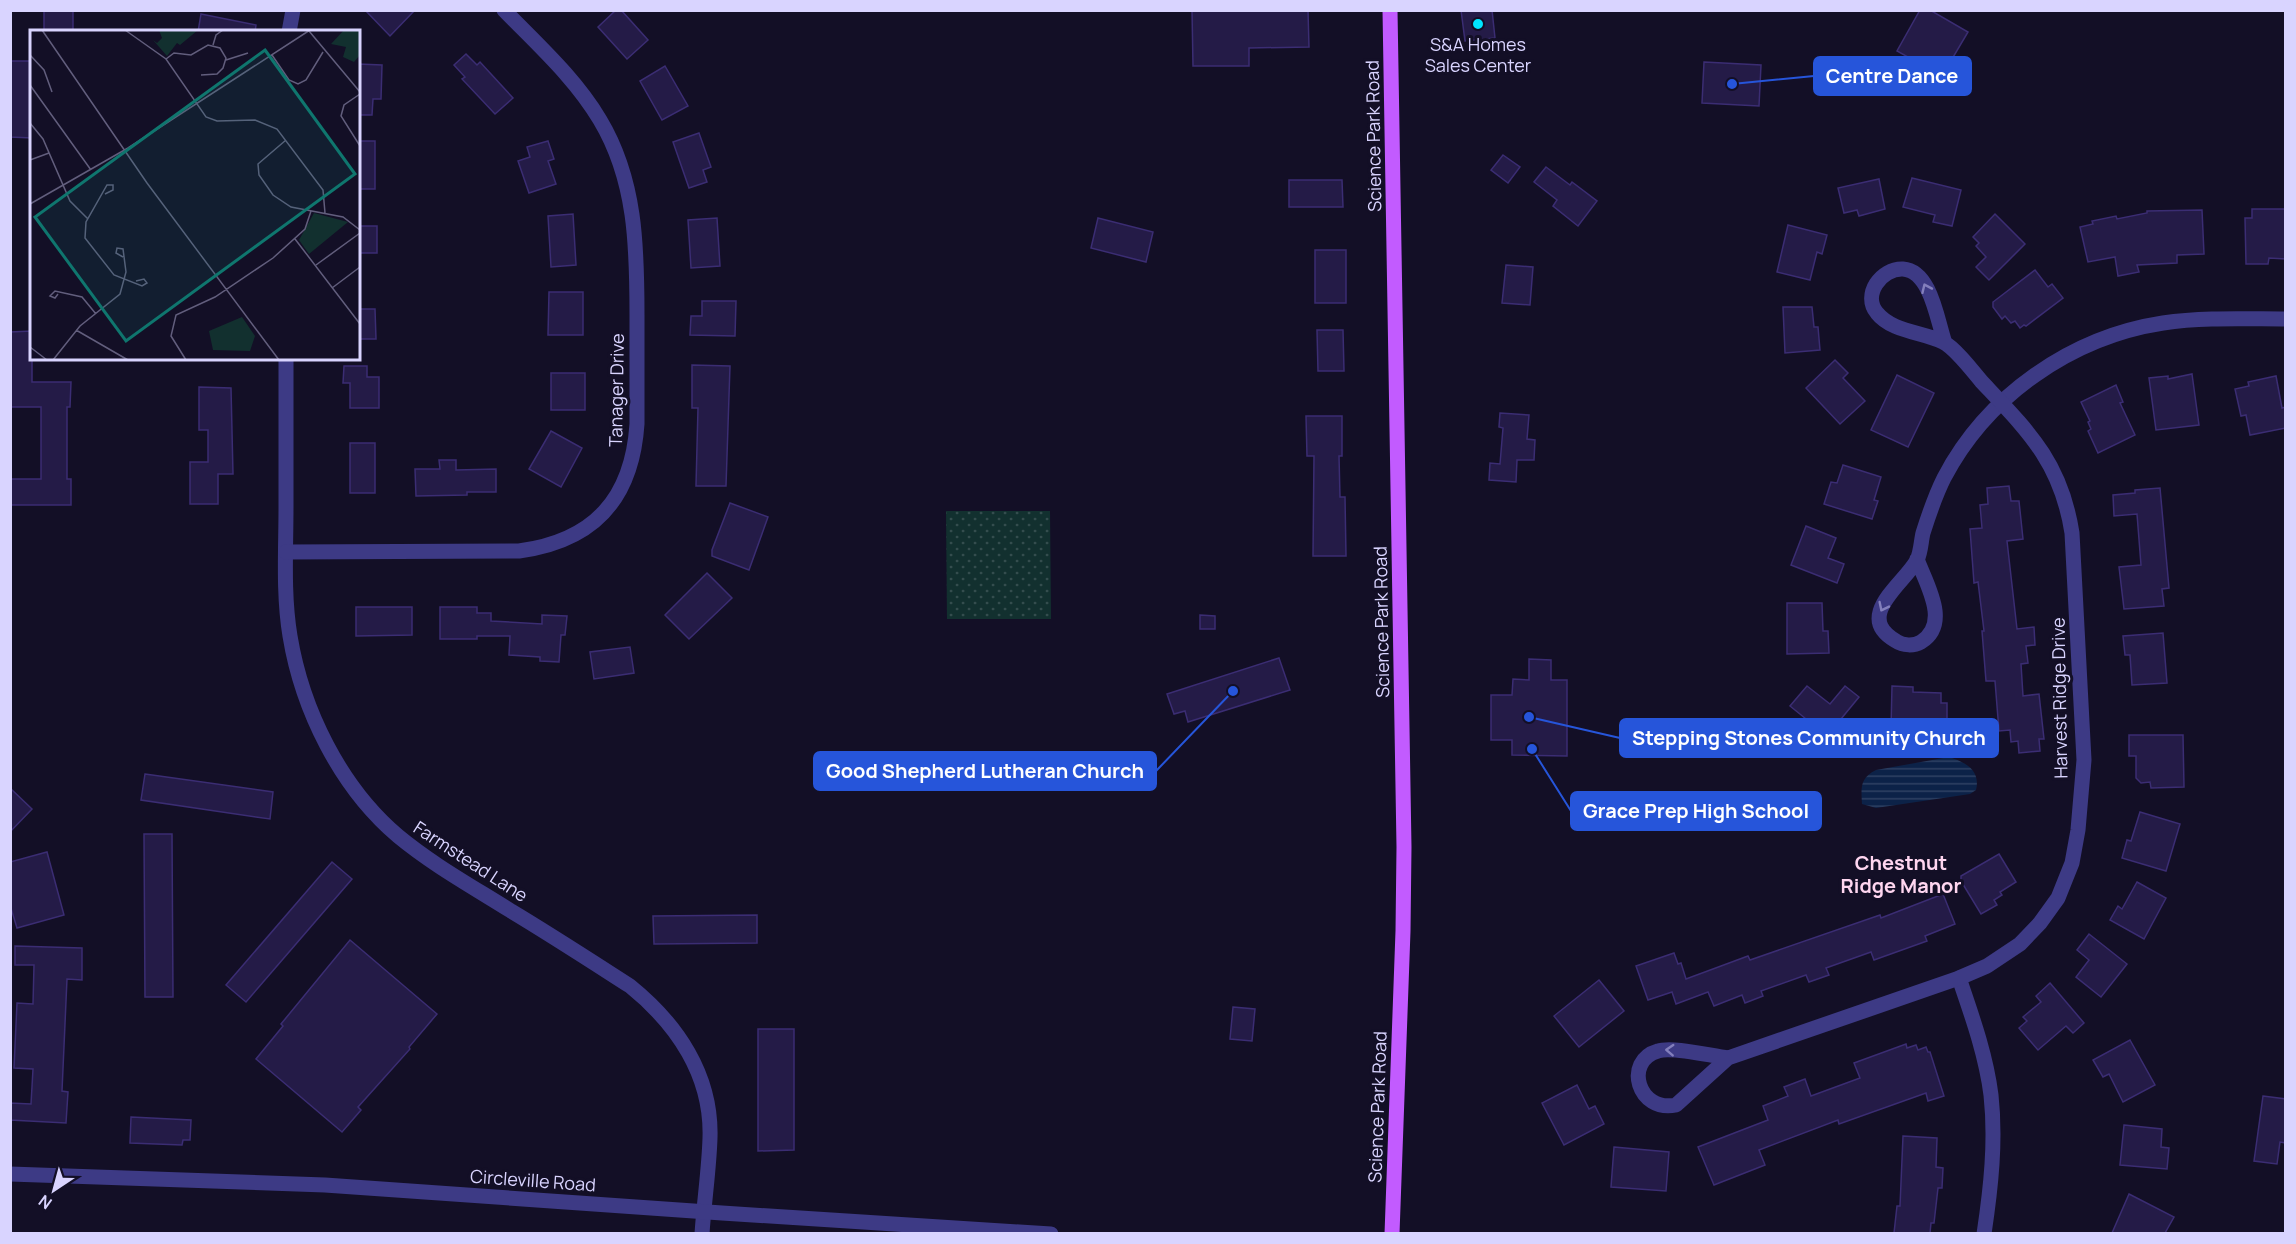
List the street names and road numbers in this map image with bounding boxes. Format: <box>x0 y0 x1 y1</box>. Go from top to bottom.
street label: Science Park Road <box>1360 60 1386 212</box>
street label: Tanager Drive <box>603 333 629 447</box>
street label: Science Park Road <box>1368 546 1394 698</box>
street label: Harvest Ridge Drive <box>2046 617 2072 779</box>
street label: Farmstead Lane <box>409 815 533 907</box>
street label: Science Park Road <box>1362 1031 1392 1183</box>
street label: Circleville Road <box>469 1164 597 1196</box>

